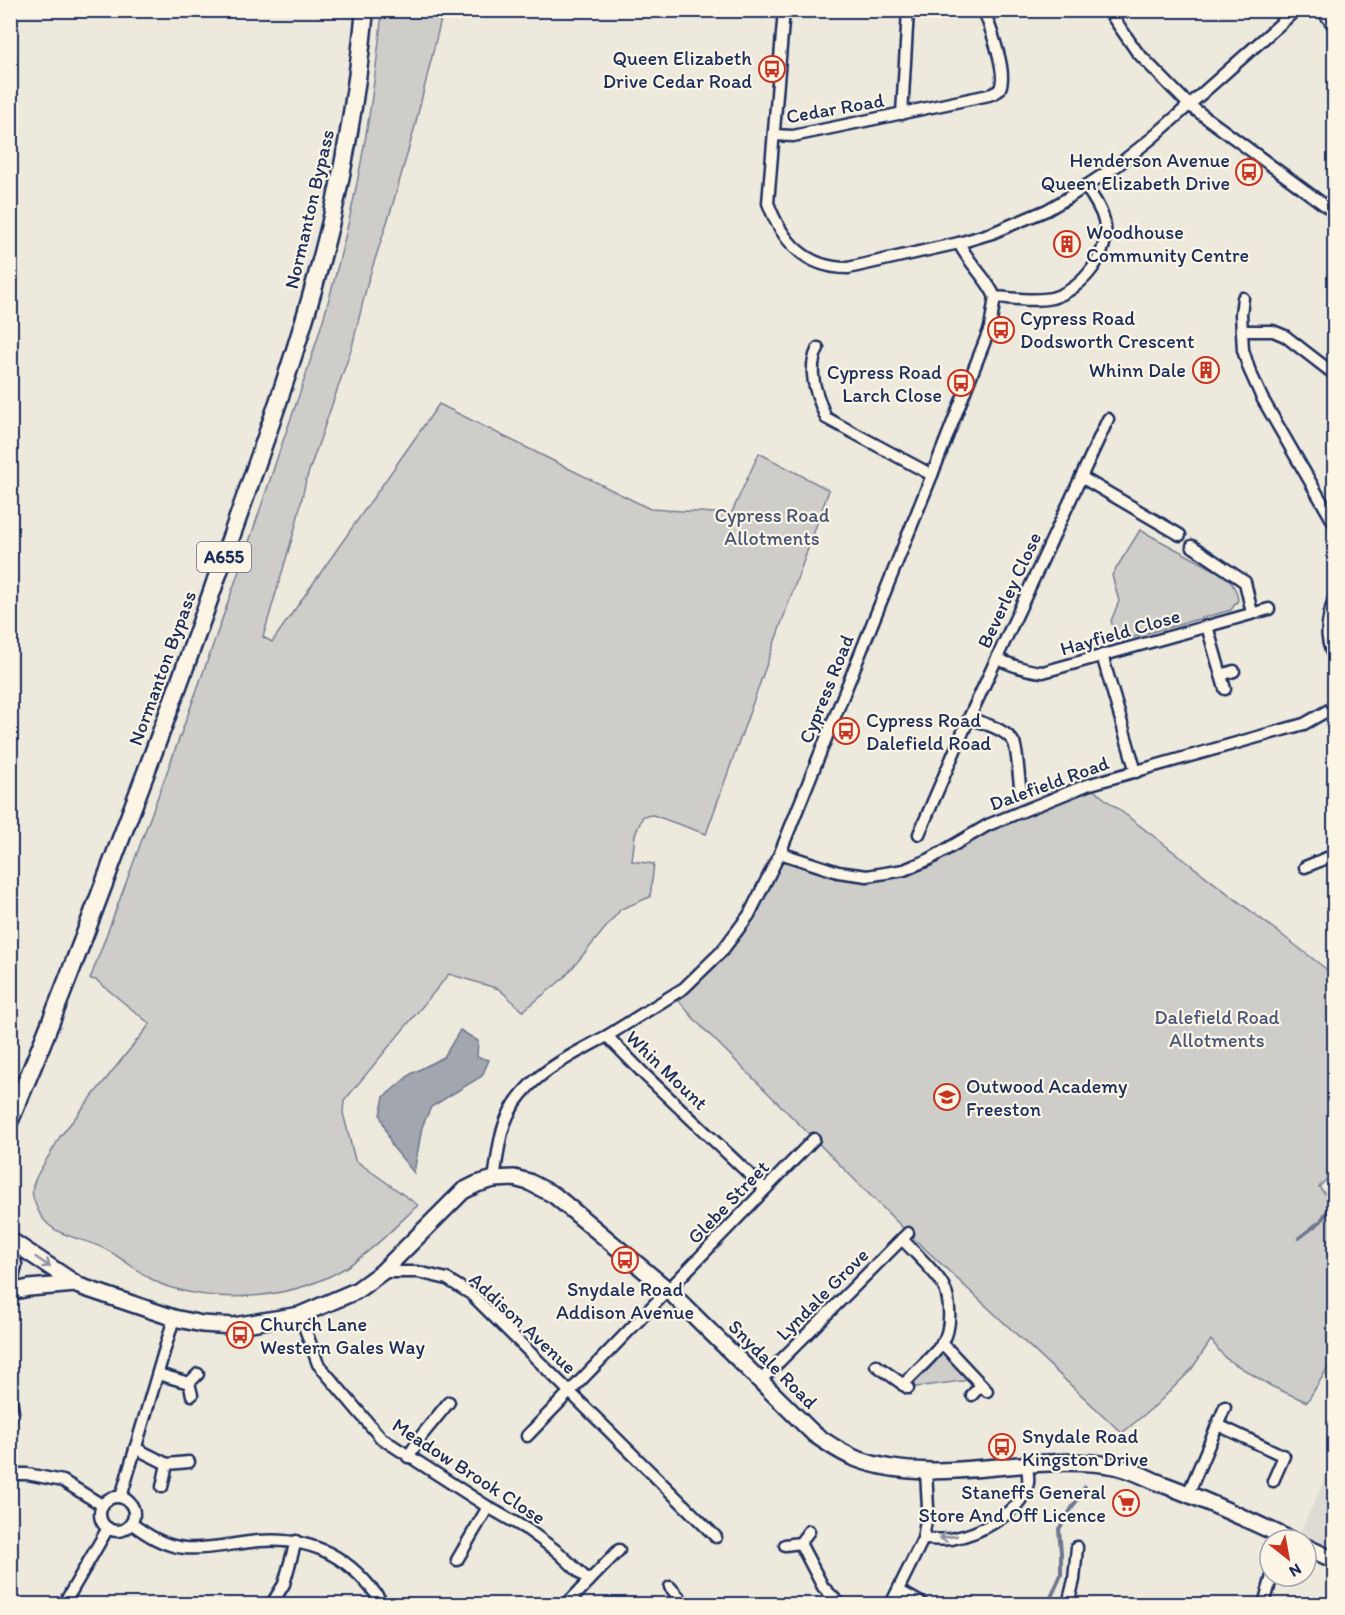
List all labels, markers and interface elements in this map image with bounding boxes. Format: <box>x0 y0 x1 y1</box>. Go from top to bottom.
place label: Queen Elizabeth Drive Cedar Road <box>603 46 752 93</box>
bus stop icon: Queen Elizabeth Drive Cedar Road <box>757 54 787 84</box>
street label: Cedar Road <box>784 88 886 128</box>
street label: Normanton Bypass <box>279 127 339 291</box>
place label: Henderson Avenue Queen Elizabeth Drive <box>1041 148 1230 195</box>
bus stop icon: Henderson Avenue Queen Elizabeth Drive <box>1234 157 1264 187</box>
place label: Woodhouse Community Centre <box>1086 220 1249 267</box>
building icon: Woodhouse Community Centre <box>1052 229 1082 259</box>
place label: Cypress Road Dodsworth Crescent <box>1020 306 1195 353</box>
bus stop icon: Cypress Road Dodsworth Crescent <box>986 315 1016 345</box>
building icon: Whinn Dale <box>1191 355 1221 385</box>
place label: Whinn Dale <box>1089 358 1186 382</box>
place label: Cypress Road Larch Close <box>827 360 942 407</box>
bus stop icon: Cypress Road Larch Close <box>946 368 976 398</box>
park label: Cypress Road Allotments <box>714 503 830 550</box>
street label: Beverley Close <box>972 528 1046 652</box>
road number: A655 <box>197 542 251 572</box>
street label: Normanton Bypass <box>123 587 201 749</box>
street label: Hayfield Close <box>1057 603 1183 661</box>
street label: Cypress Road <box>793 631 859 747</box>
place label: Cypress Road Dalefield Road <box>866 708 991 755</box>
bus stop icon: Cypress Road Dalefield Road <box>831 716 861 746</box>
street label: Dalefield Road <box>986 750 1112 816</box>
park label: Dalefield Road Allotments <box>1154 1005 1280 1052</box>
street label: Whin Mount <box>621 1025 713 1115</box>
place label: Outwood Academy Freeston <box>966 1074 1128 1121</box>
school or university icon: Outwood Academy Freeston <box>932 1082 962 1112</box>
street label: Glebe Street <box>682 1155 774 1249</box>
street label: Lyndale Grove <box>771 1243 873 1345</box>
bus stop icon: Snydale Road Addison Avenue <box>610 1245 640 1275</box>
one-way arrow <box>35 1256 51 1268</box>
street label: Addison Avenue <box>464 1267 582 1379</box>
place label: Snydale Road Addison Avenue <box>556 1277 694 1324</box>
place label: Church Lane Western Gales Way <box>260 1312 425 1359</box>
street label: Snydale Road <box>723 1314 823 1414</box>
bus stop icon: Church Lane Western Gales Way <box>225 1320 255 1350</box>
street label: Meadow Brook Close <box>388 1413 550 1529</box>
place label: Snydale Road Kingston Drive <box>1022 1424 1148 1471</box>
bus stop icon: Snydale Road Kingston Drive <box>987 1432 1017 1462</box>
place label: Staneffs General Store And Off Licence <box>919 1480 1106 1527</box>
supermarket icon: Staneffs General Store And Off Licence <box>1111 1488 1141 1518</box>
north arrow <box>1258 1528 1318 1588</box>
one-way arrow <box>939 1532 959 1543</box>
text: N <box>1286 1560 1305 1581</box>

